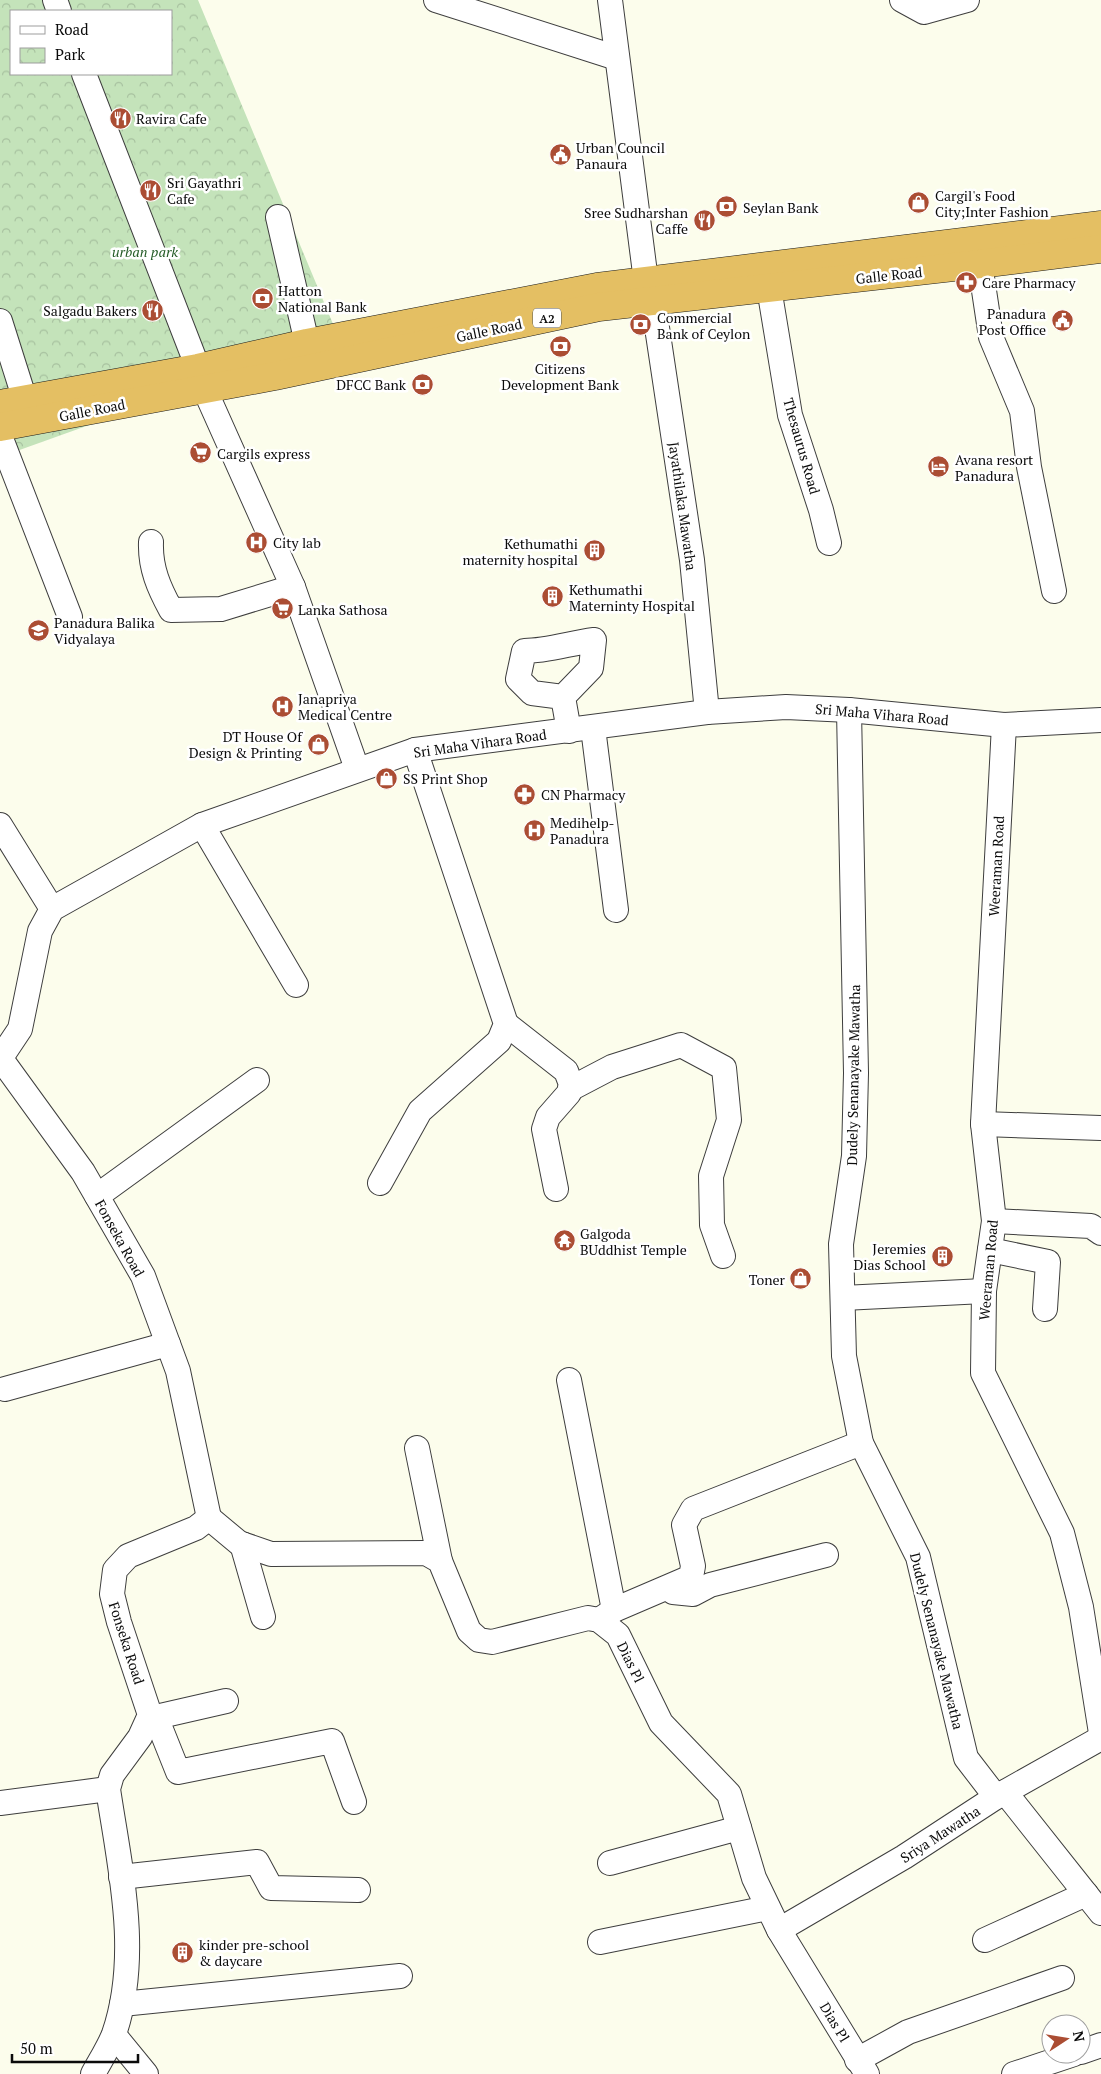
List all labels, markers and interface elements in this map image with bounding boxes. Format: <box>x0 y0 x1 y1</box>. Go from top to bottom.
legend <box>10 10 172 75</box>
text: Road <box>55 19 88 39</box>
text: Park <box>55 44 85 64</box>
restaurant icon: Ravira Cafe <box>108 106 132 130</box>
place label: Ravira Cafe <box>136 109 207 128</box>
place label: Urban Council Panaura <box>576 138 665 173</box>
public building icon: Urban Council Panaura <box>548 143 572 167</box>
place label: Sri Gayathri Cafe <box>167 173 241 208</box>
restaurant icon: Sri Gayathri Cafe <box>139 178 163 202</box>
place label: Cargil's Food City;Inter Fashion <box>935 186 1049 221</box>
shop icon: Cargil's Food City;Inter Fashion <box>907 191 931 215</box>
bank icon: Seylan Bank <box>715 195 739 219</box>
place label: Seylan Bank <box>743 198 819 217</box>
place label: Sree Sudharshan Caffe <box>584 203 689 238</box>
restaurant icon: Sree Sudharshan Caffe <box>692 208 716 232</box>
park label: urban park <box>112 242 178 261</box>
street label: Galle Road <box>855 262 923 288</box>
pharmacy icon: Care Pharmacy <box>954 270 978 294</box>
place label: Care Pharmacy <box>982 273 1077 292</box>
place label: Hatton National Bank <box>278 281 367 316</box>
bank icon: Hatton National Bank <box>250 286 274 310</box>
restaurant icon: Salgadu Bakers <box>141 298 165 322</box>
place label: Salgadu Bakers <box>43 301 137 320</box>
place label: Panadura Post Office <box>979 304 1046 339</box>
road number: A2 <box>533 308 561 328</box>
place label: Commercial Bank of Ceylon <box>657 308 751 343</box>
public building icon: Panadura Post Office <box>1050 309 1074 333</box>
bank icon: Commercial Bank of Ceylon <box>629 313 653 337</box>
street label: Galle Road <box>454 314 524 346</box>
bank icon: Citizens Development Bank <box>548 334 572 358</box>
place label: Citizens Development Bank <box>501 359 620 394</box>
bank icon: DFCC Bank <box>410 372 434 396</box>
place label: DFCC Bank <box>336 375 407 394</box>
street label: Galle Road <box>57 394 127 426</box>
street label: Thesaurus Road <box>779 396 825 497</box>
supermarket icon: Cargils express <box>189 441 213 465</box>
street label: Jayathilaka Mawatha <box>665 441 701 571</box>
place label: Cargils express <box>217 444 310 463</box>
place label: Avana resort Panadura <box>955 450 1034 485</box>
hotel icon: Avana resort Panadura <box>927 455 951 479</box>
hospital icon: City lab <box>245 530 269 554</box>
place label: City lab <box>273 533 321 552</box>
place label: Kethumathi maternity hospital <box>462 534 578 569</box>
building icon: Kethumathi maternity hospital <box>582 539 606 563</box>
place label: Kethumathi Materninty Hospital <box>569 580 695 615</box>
building icon: Kethumathi Materninty Hospital <box>541 585 565 609</box>
supermarket icon: Lanka Sathosa <box>270 597 294 621</box>
place label: Lanka Sathosa <box>298 600 388 619</box>
place label: Panadura Balika Vidyalaya <box>54 613 155 648</box>
school or university icon: Panadura Balika Vidyalaya <box>26 618 50 642</box>
place label: Janapriya Medical Centre <box>298 689 392 724</box>
hospital icon: Janapriya Medical Centre <box>270 694 294 718</box>
street label: Sri Maha Vihara Road <box>814 699 950 729</box>
street label: Sri Maha Vihara Road <box>412 724 548 762</box>
place label: DT House Of Design & Printing <box>189 727 303 762</box>
shop icon: DT House Of Design & Printing <box>306 732 330 756</box>
shop icon: SS Print Shop <box>375 766 399 790</box>
place label: SS Print Shop <box>403 769 488 788</box>
pharmacy icon: CN Pharmacy <box>513 782 537 806</box>
place label: CN Pharmacy <box>541 785 626 804</box>
place label: Medihelp- Panadura <box>550 813 615 848</box>
street label: Weeraman Road <box>984 815 1008 917</box>
hospital icon: Medihelp- Panadura <box>522 818 546 842</box>
street label: Dudely Senanayake Mawatha <box>842 984 864 1166</box>
street label: Fonseka Road <box>91 1196 149 1280</box>
street label: Weeraman Road <box>974 1219 1002 1321</box>
place label: Galgoda BUddhist Temple <box>580 1224 687 1259</box>
temple icon: Galgoda BUddhist Temple <box>552 1229 576 1253</box>
place label: Jeremies Dias School <box>853 1239 926 1274</box>
building icon: Jeremies Dias School <box>930 1244 954 1268</box>
shop icon: Toner <box>789 1267 813 1291</box>
place label: Toner <box>749 1270 786 1289</box>
street label: Dudely Senanayake Mawatha <box>906 1551 968 1731</box>
street label: Fonseka Road <box>105 1599 149 1687</box>
street label: Dias Pl <box>613 1638 649 1686</box>
street label: Sriya Mawatha <box>896 1801 984 1867</box>
place label: kinder pre-school & daycare <box>199 1935 309 1970</box>
building icon: kinder pre-school & daycare <box>171 1940 195 1964</box>
street label: Dias Pl <box>816 1999 854 2045</box>
north arrow <box>1041 2014 1091 2064</box>
text: N <box>1069 2029 1090 2044</box>
scale bar <box>12 2032 139 2064</box>
text: 50 m <box>20 2038 53 2058</box>

